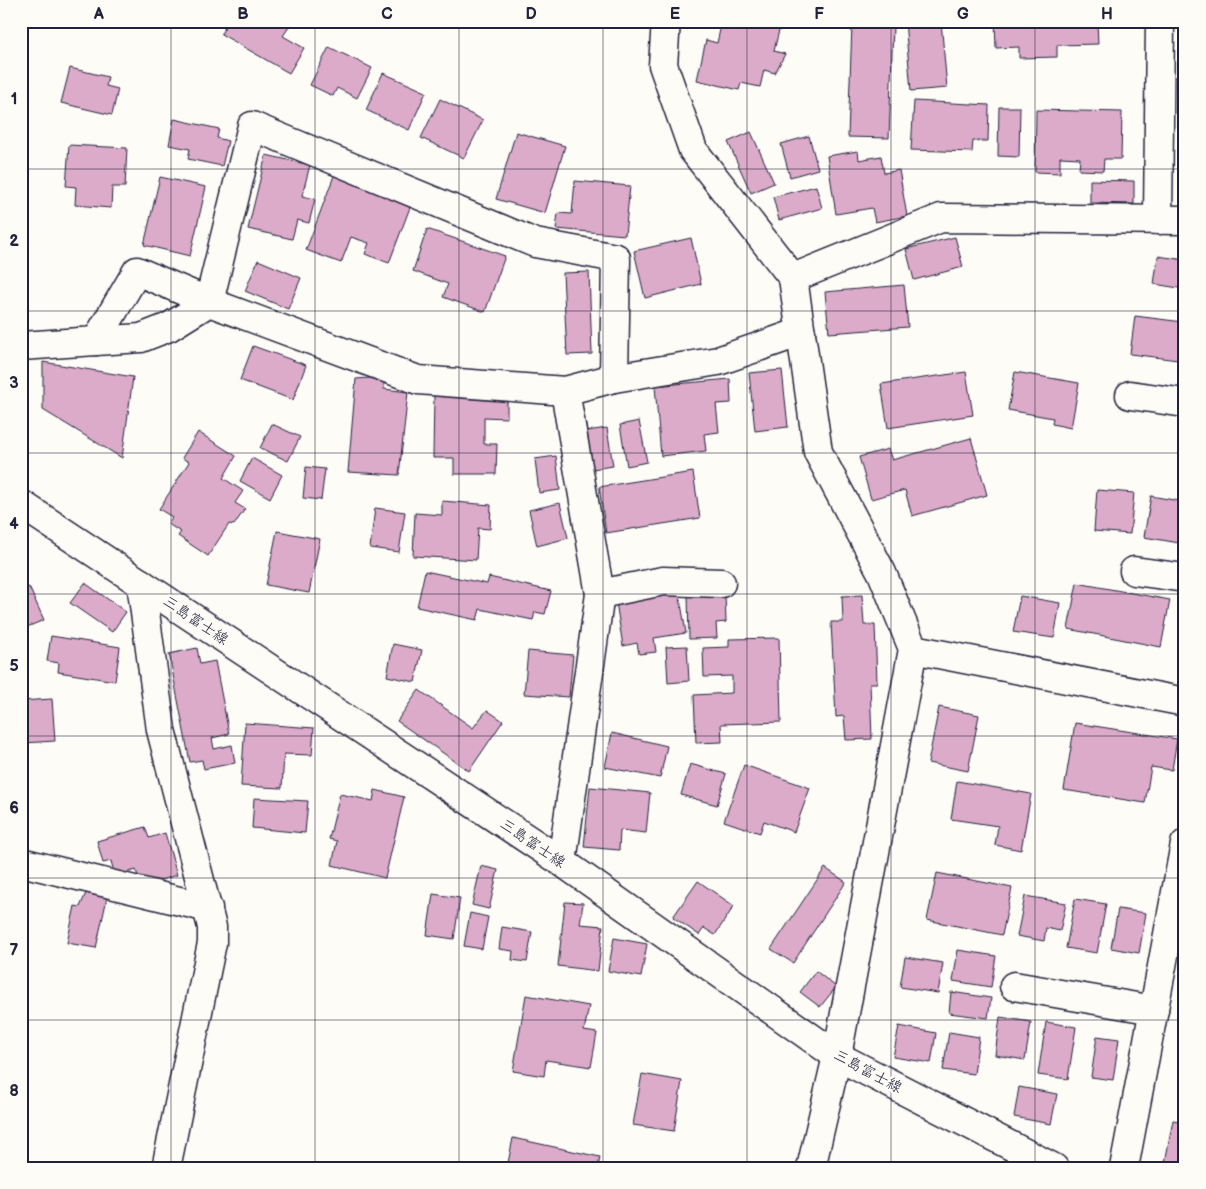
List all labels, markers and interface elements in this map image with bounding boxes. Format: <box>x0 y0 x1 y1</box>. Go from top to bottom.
text: A <box>93 5 104 24</box>
text: B <box>237 5 249 24</box>
text: C <box>381 5 393 24</box>
text: D <box>525 5 537 24</box>
text: E <box>670 5 680 24</box>
text: F <box>814 5 824 24</box>
text: G <box>957 5 969 24</box>
text: H <box>1101 5 1113 24</box>
text: 1 <box>11 90 17 109</box>
text: 2 <box>9 232 19 251</box>
text: 3 <box>9 374 19 393</box>
text: 4 <box>9 515 19 534</box>
street label: 三島富士線 <box>159 592 232 649</box>
text: 5 <box>9 657 19 676</box>
text: 6 <box>9 799 19 818</box>
street label: 三島富士線 <box>496 815 569 872</box>
text: 7 <box>10 941 19 960</box>
street label: 三島富士線 <box>830 1045 905 1097</box>
text: 8 <box>9 1082 19 1101</box>

